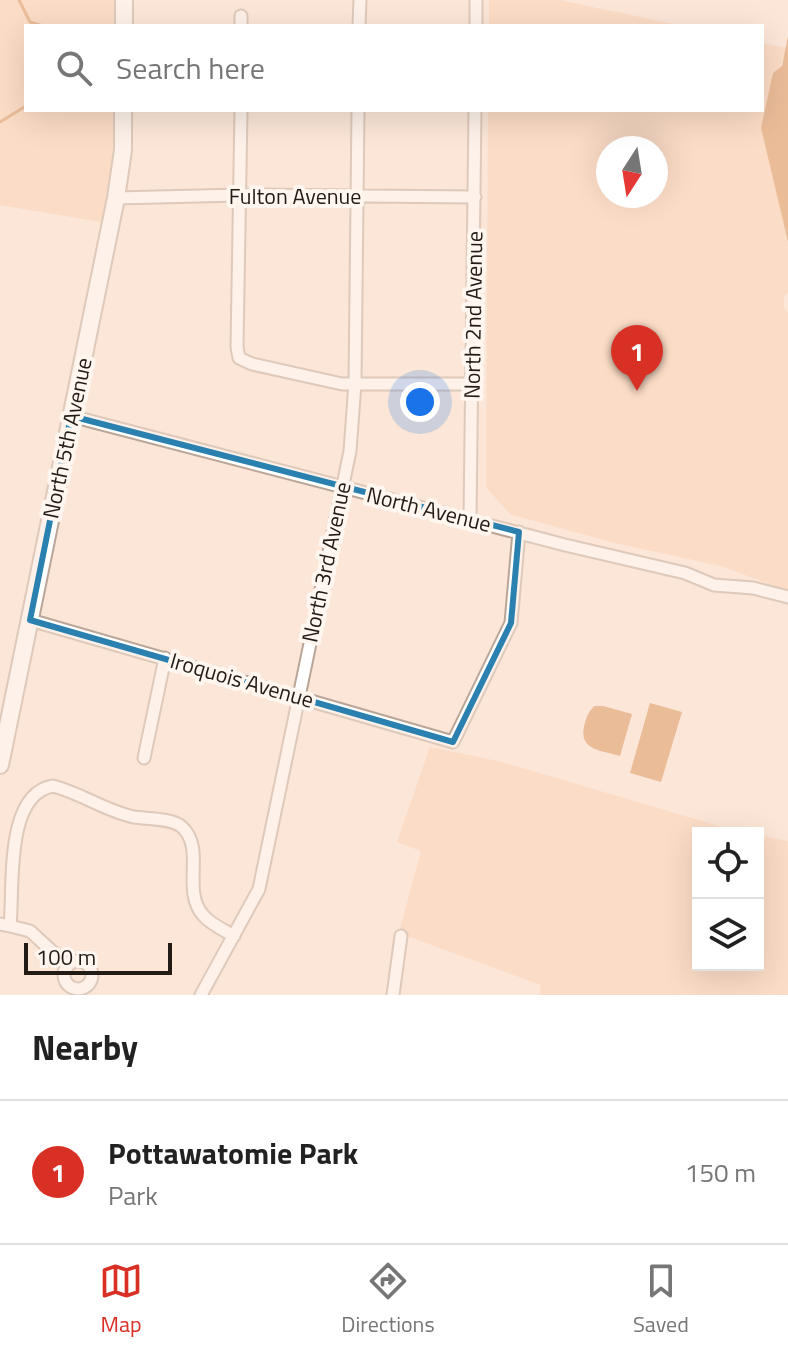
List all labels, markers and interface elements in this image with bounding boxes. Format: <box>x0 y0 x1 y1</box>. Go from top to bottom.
search box <box>24 24 764 112</box>
text: Search here <box>116 45 265 91</box>
icon: search <box>52 46 96 90</box>
north arrow <box>596 136 668 208</box>
street label: Fulton Avenue <box>229 179 361 213</box>
street label: North 2nd Avenue <box>455 231 491 399</box>
pin: 1 <box>611 325 663 391</box>
street label: North 5th Avenue <box>33 354 101 522</box>
your location <box>400 382 440 422</box>
street label: North Avenue <box>363 477 495 541</box>
street label: North 3rd Avenue <box>292 479 360 645</box>
street label: Iroquois Avenue <box>166 643 318 717</box>
map controls <box>692 827 764 971</box>
button: locate <box>692 827 764 899</box>
button: layers <box>692 899 764 971</box>
scale bar <box>24 939 172 975</box>
text: 100 m <box>36 940 96 974</box>
text: Nearby <box>32 1021 138 1073</box>
text: Pottawatomie Park <box>108 1130 358 1176</box>
text: 1 <box>51 1153 65 1192</box>
text: 150 m <box>685 1153 756 1192</box>
text: Park <box>108 1176 158 1215</box>
tab: Map <box>99 1259 143 1341</box>
tab: Directions <box>341 1259 435 1341</box>
tab: Saved <box>633 1259 689 1341</box>

